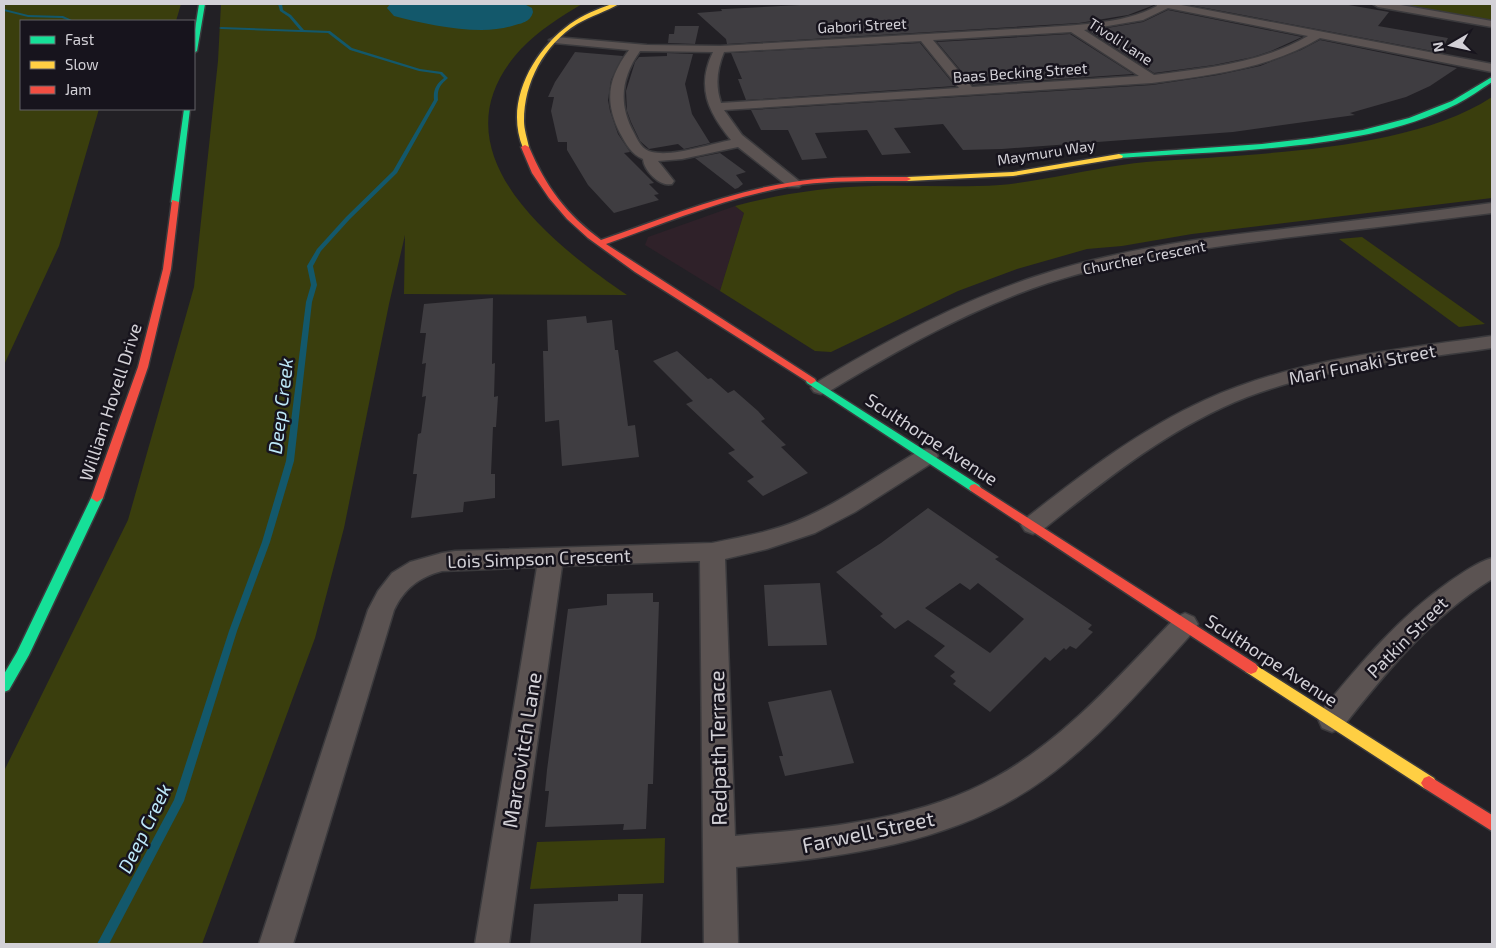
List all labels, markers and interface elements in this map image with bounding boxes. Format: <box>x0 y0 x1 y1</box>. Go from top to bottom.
street label: Gabori Street <box>817 14 907 36</box>
street label: Tivoli Lane <box>1085 14 1157 68</box>
legend <box>20 20 195 110</box>
north arrow <box>1426 20 1476 70</box>
text: Fast <box>65 30 95 48</box>
text: N <box>1428 41 1447 53</box>
text: Slow <box>65 55 99 73</box>
street label: Baas Becking Street <box>952 58 1088 86</box>
text: Jam <box>65 80 91 98</box>
street label: Maymuru Way <box>996 135 1096 169</box>
street label: Churcher Crescent <box>1081 236 1207 278</box>
street label: William Hovell Drive <box>74 320 146 484</box>
street label: Mari Funaki Street <box>1287 339 1437 389</box>
water label: Deep Creek <box>263 357 297 455</box>
street label: Sculthorpe Avenue <box>862 388 1002 490</box>
street label: Lois Simpson Crescent <box>447 544 631 572</box>
street label: Patkin Street <box>1362 592 1452 682</box>
street label: Sculthorpe Avenue <box>1202 609 1342 711</box>
street label: Marcovitch Lane <box>496 670 546 830</box>
street label: Redpath Terrace <box>703 670 731 826</box>
water label: Deep Creek <box>112 779 176 876</box>
street label: Farwell Street <box>800 805 936 857</box>

